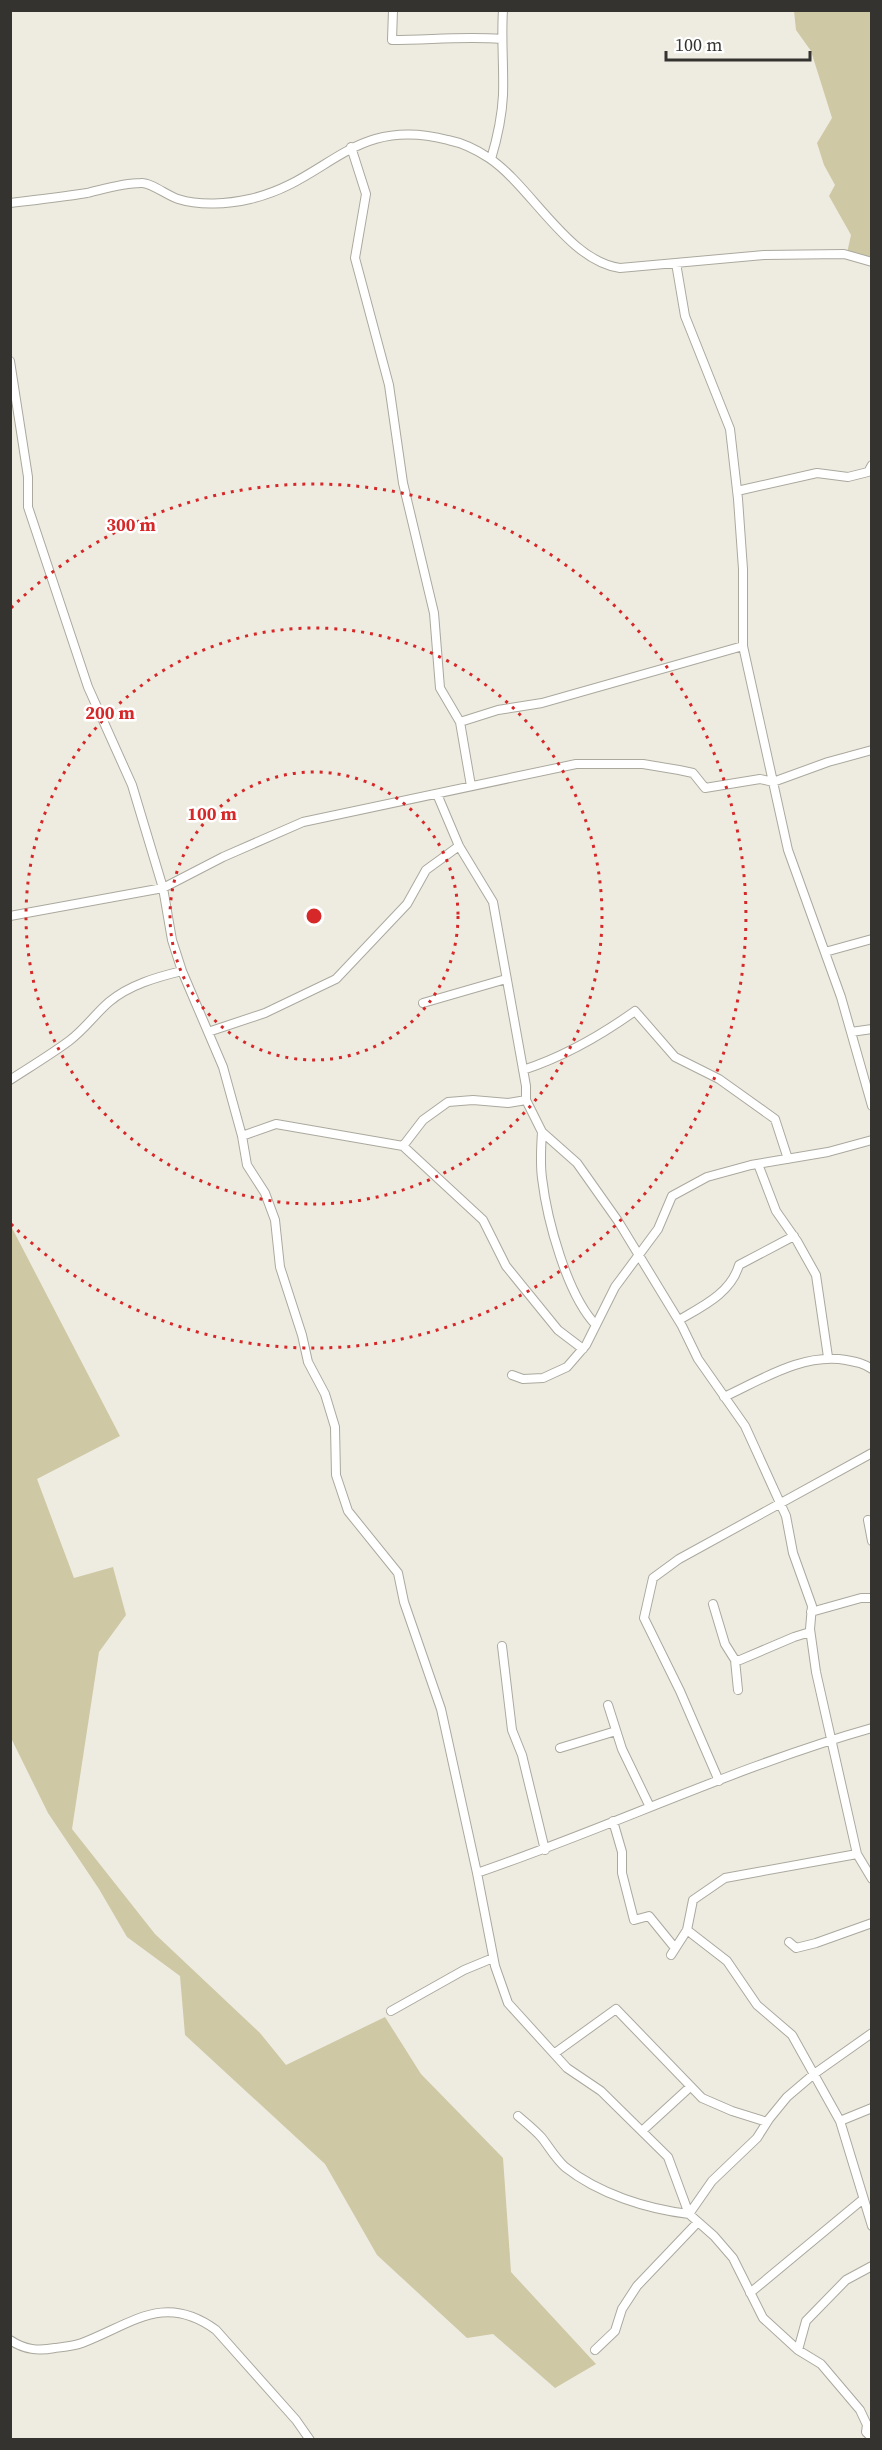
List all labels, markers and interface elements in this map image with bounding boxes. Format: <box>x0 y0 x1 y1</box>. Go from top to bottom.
scale bar <box>666 24 810 62</box>
text: 100 m <box>675 32 722 57</box>
text: 300 m <box>106 512 156 537</box>
text: 200 m <box>85 700 135 725</box>
text: 100 m <box>187 801 237 826</box>
centre of rings <box>304 906 324 926</box>

